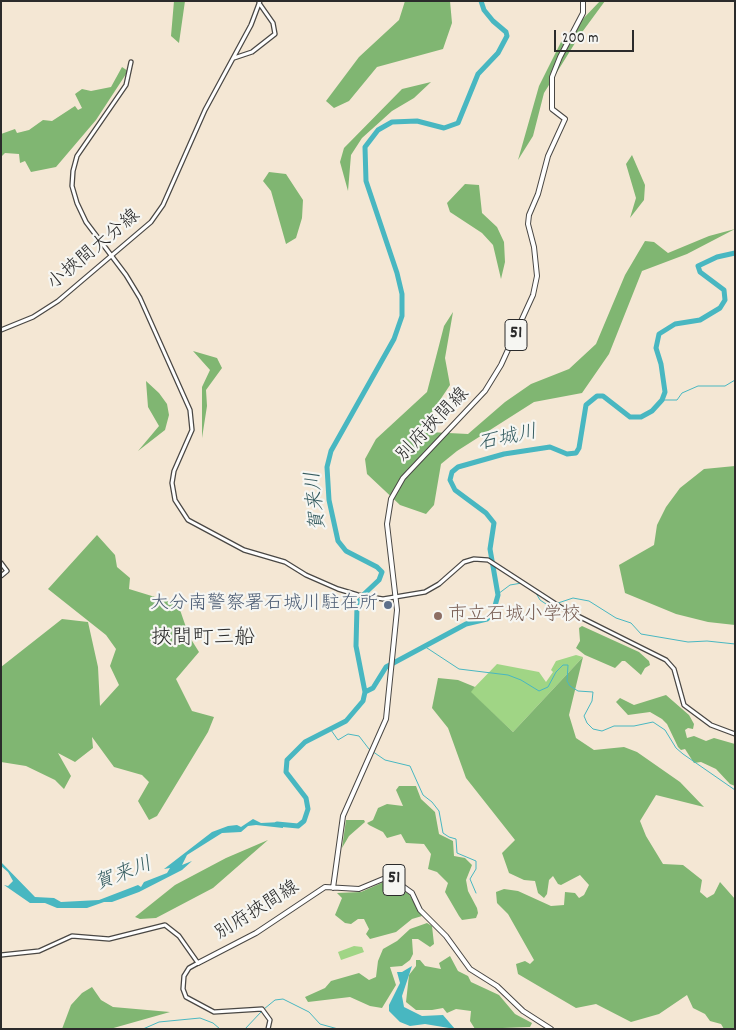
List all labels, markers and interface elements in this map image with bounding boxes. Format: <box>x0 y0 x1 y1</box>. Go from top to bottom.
scale bar <box>556 20 636 52</box>
text: 200 m <box>562 28 599 50</box>
street label: 小挾間大分線 <box>44 206 146 296</box>
road number: 51 <box>505 320 527 350</box>
street label: 別府挾間線 <box>393 384 475 468</box>
water label: 石城川 <box>476 422 540 458</box>
water label: 賀来川 <box>303 470 333 532</box>
place label: 大分南警察署石城川駐在所 <box>150 594 378 616</box>
marker: 大分南警察署石城川駐在所 <box>382 599 394 611</box>
place label: 市立石城小学校 <box>448 605 581 627</box>
marker: 市立石城小学校 <box>432 610 444 622</box>
district label: 挾間町三船 <box>151 627 255 653</box>
water label: 賀来川 <box>92 854 156 898</box>
road number: 51 <box>383 864 405 896</box>
street label: 別府挾間線 <box>212 877 304 947</box>

